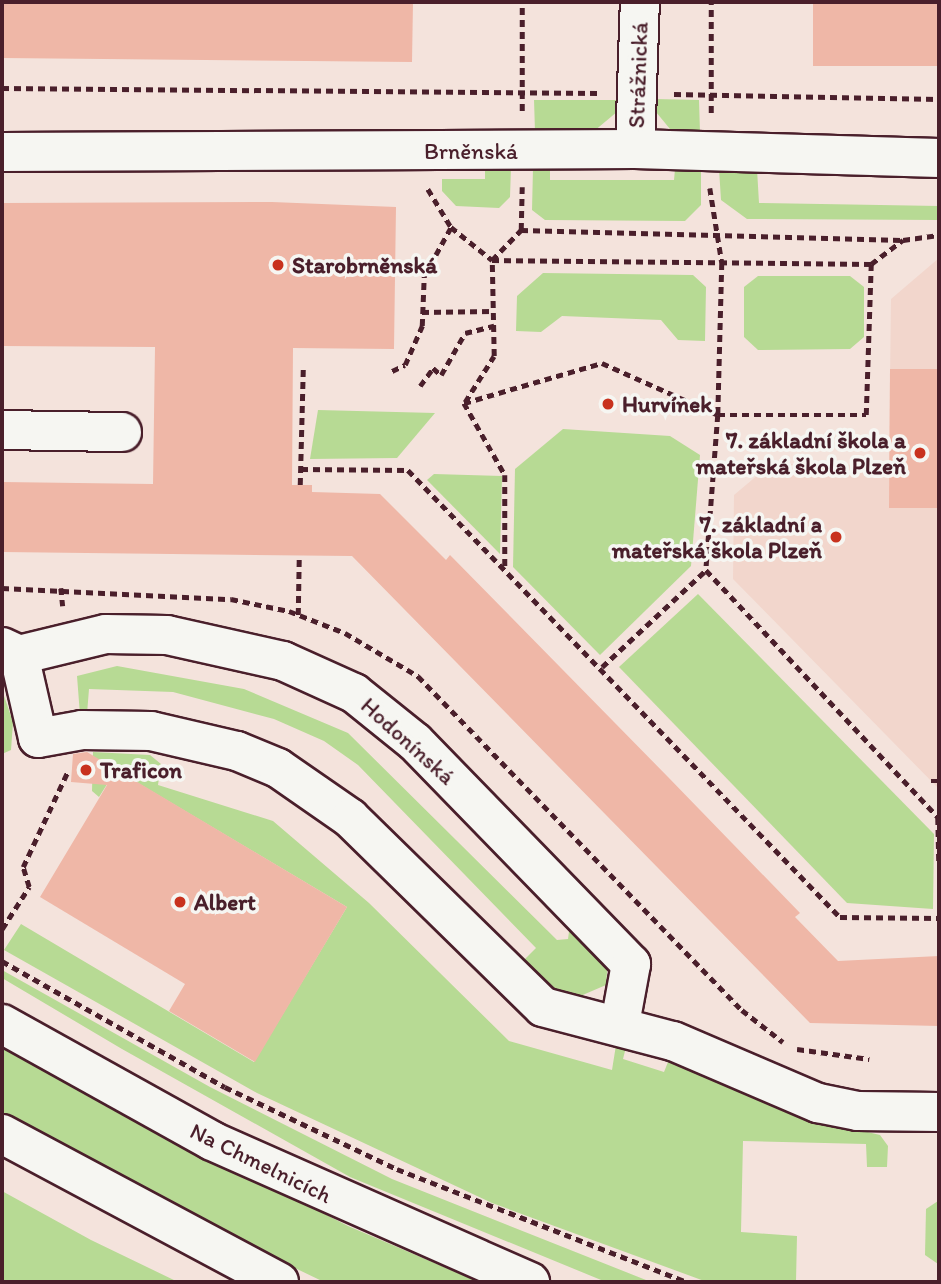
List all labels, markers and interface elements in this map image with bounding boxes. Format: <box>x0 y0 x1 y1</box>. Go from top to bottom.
street label: Strážnická <box>622 21 654 129</box>
street label: Brněnská <box>424 137 518 165</box>
place label: Starobrněnská <box>292 251 437 279</box>
marker: Starobrněnská <box>270 257 286 273</box>
place label: Hurvínek <box>622 390 712 418</box>
marker: Hurvínek <box>600 396 616 412</box>
place label: 7. základní škola a mateřská škola Plzeň <box>696 426 906 480</box>
marker: 7. základní škola a mateřská škola Plzeň <box>912 445 928 461</box>
place label: 7. základní a mateřská škola Plzeň <box>612 510 822 564</box>
marker: 7. základní a mateřská škola Plzeň <box>828 529 844 545</box>
street label: Hodonínská <box>355 692 461 790</box>
place label: Traficon <box>100 756 182 784</box>
marker: Traficon <box>78 762 94 778</box>
place label: Albert <box>194 888 256 916</box>
marker: Albert <box>172 894 188 910</box>
street label: Na Chmelnicích <box>186 1117 336 1209</box>

